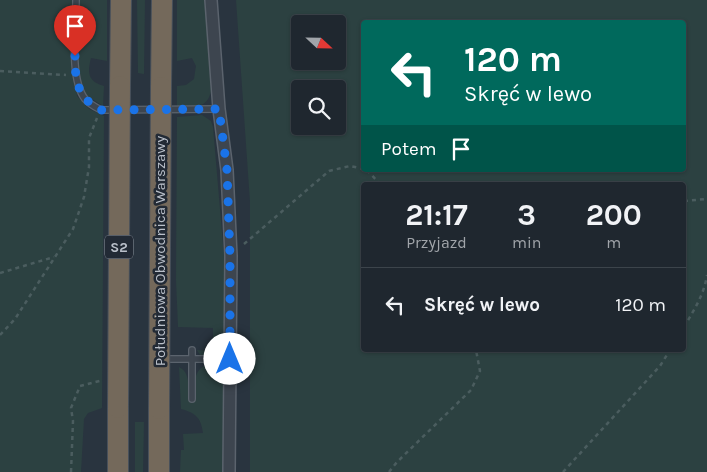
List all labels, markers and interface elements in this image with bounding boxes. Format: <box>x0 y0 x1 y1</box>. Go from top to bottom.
pin <box>54 5 96 56</box>
icon: arrive <box>61 12 89 40</box>
north arrow <box>291 15 346 70</box>
map controls <box>291 15 346 135</box>
text: 120 m <box>464 39 562 80</box>
icon: left <box>381 40 446 105</box>
button: search <box>291 80 346 135</box>
text: Skręć w lewo <box>464 81 592 107</box>
icon: arrive <box>447 135 475 163</box>
street label: Południowa Obwodnica Warszawy <box>151 136 169 366</box>
text: Potem <box>381 138 437 160</box>
text: 21:17 <box>405 197 468 233</box>
text: 3 <box>517 197 536 233</box>
text: 200 <box>586 197 642 233</box>
text: Przyjazd <box>406 233 467 252</box>
text: min <box>512 233 541 252</box>
text: m <box>606 233 621 252</box>
road number: S2 <box>105 236 133 258</box>
icon: left <box>381 291 409 319</box>
text: Skręć w lewo <box>424 294 540 316</box>
text: 120 m <box>615 294 666 316</box>
position arrow <box>203 332 255 384</box>

